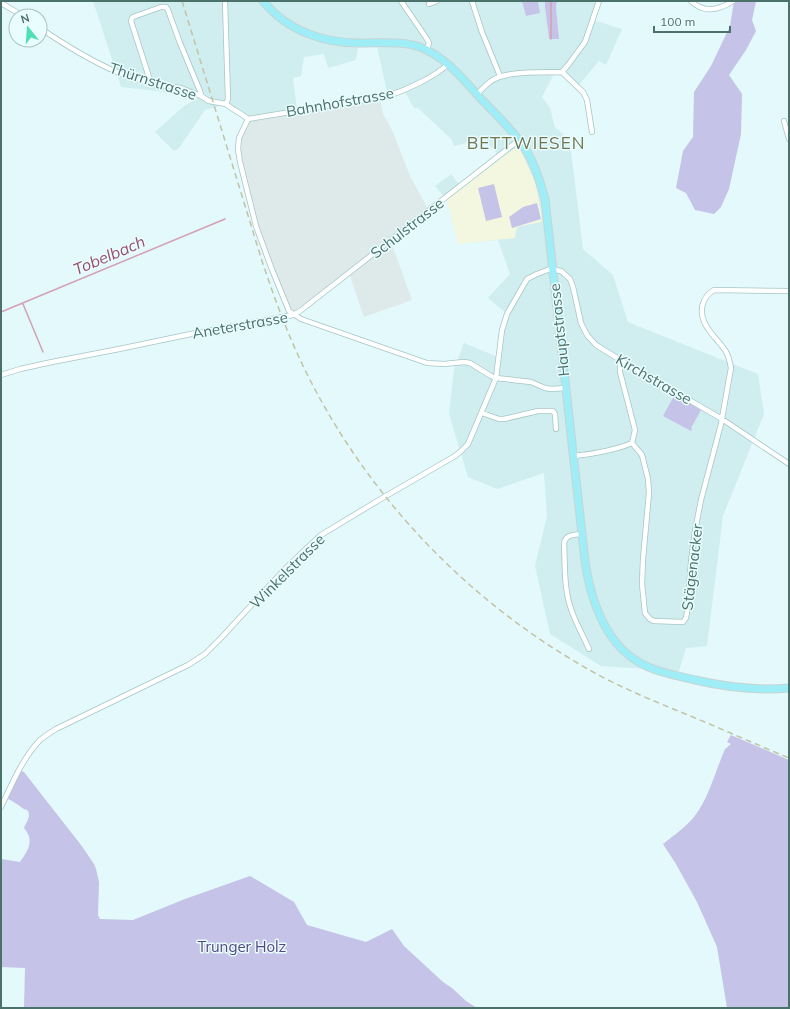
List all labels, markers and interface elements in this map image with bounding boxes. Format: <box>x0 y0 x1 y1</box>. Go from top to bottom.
north arrow <box>8 8 48 48</box>
scale bar <box>654 8 730 34</box>
text: N <box>19 11 31 26</box>
text: 100 m <box>660 14 695 29</box>
street label: Thürnstrasse <box>107 58 199 104</box>
street label: Bahnhofstrasse <box>285 83 395 121</box>
district label: BETTWIESEN <box>467 132 585 153</box>
street label: Schulstrasse <box>367 193 447 263</box>
water label: Tobelbach <box>70 231 148 279</box>
street label: Hauptstrasse <box>545 283 573 377</box>
street label: Aneterstrasse <box>191 307 289 343</box>
street label: Kirchstrasse <box>613 350 695 408</box>
street label: Stägenacker <box>677 522 707 611</box>
street label: Winkelstrasse <box>246 530 328 612</box>
park label: Trunger Holz <box>198 937 287 956</box>

